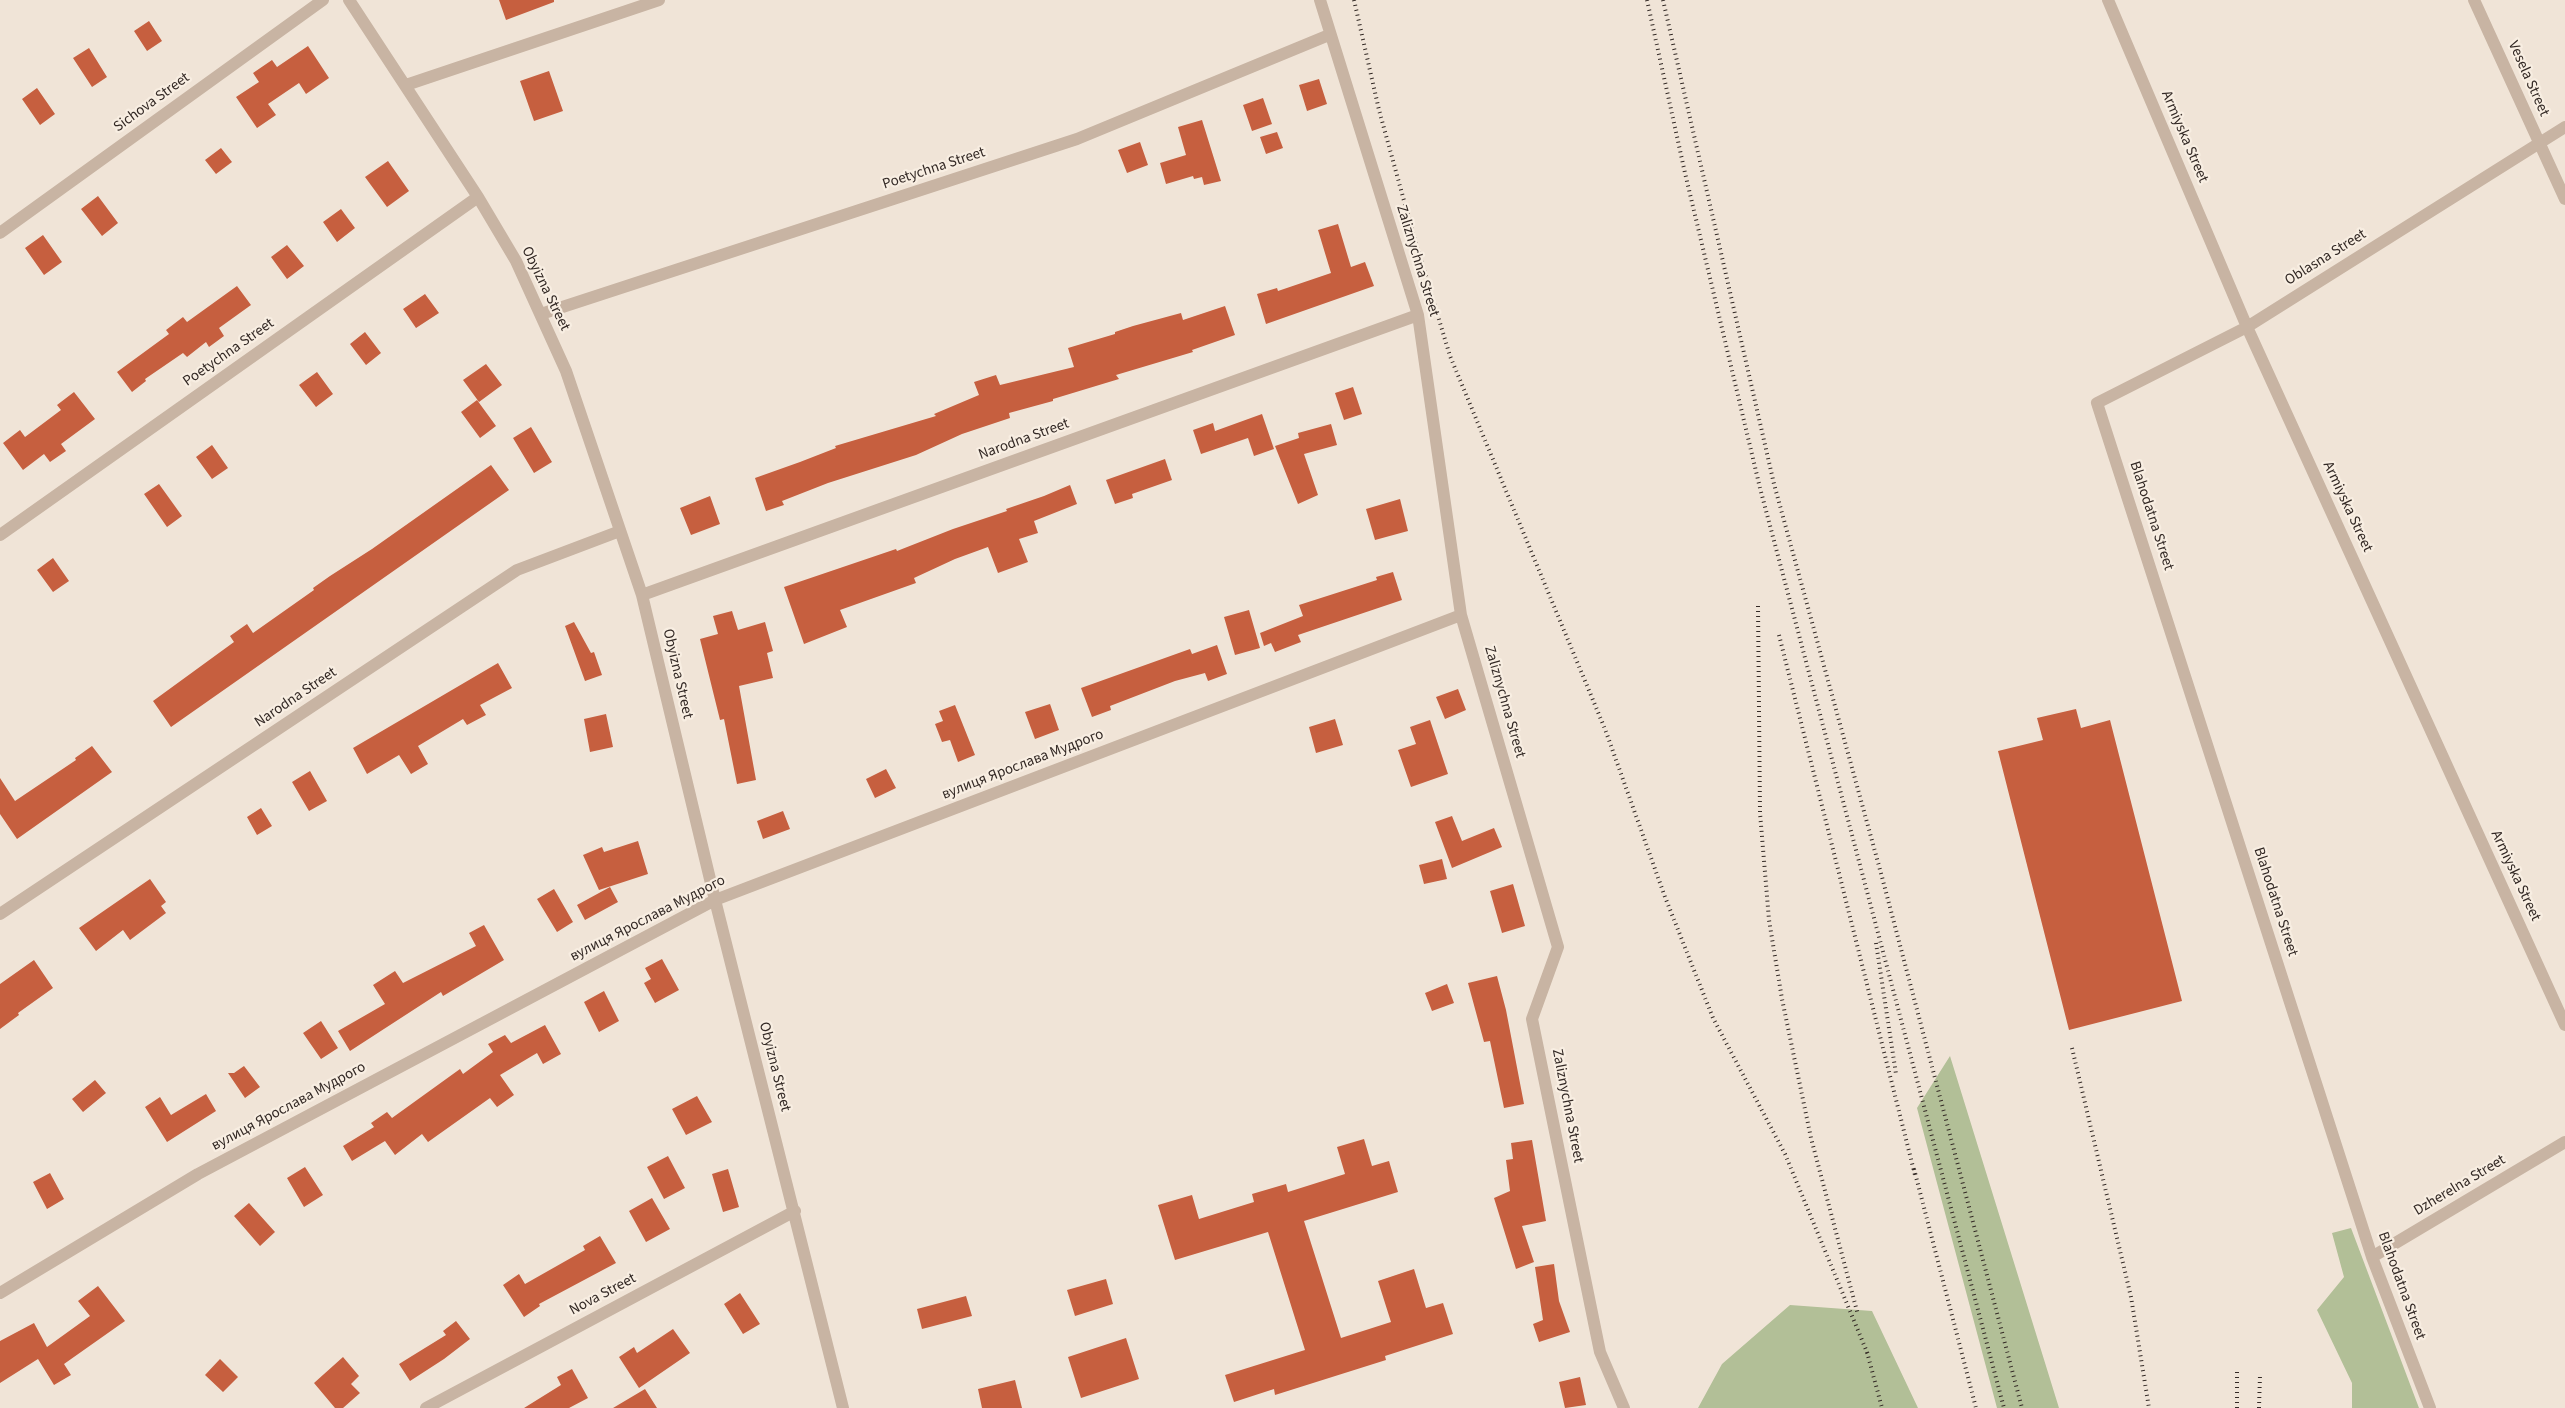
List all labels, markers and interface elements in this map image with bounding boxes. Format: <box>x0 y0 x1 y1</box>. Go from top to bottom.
street label: Vesela Street <box>2503 39 2553 119</box>
street label: Sichova Street <box>110 69 194 137</box>
street label: Armiyska Street <box>2157 88 2211 186</box>
street label: Poetychna Street <box>880 144 988 194</box>
street label: Zaliznychna Street <box>1391 203 1443 319</box>
street label: Oblasna Street <box>2282 226 2370 290</box>
street label: Obyizna Street <box>517 244 573 334</box>
street label: Poetychna Street <box>180 315 278 391</box>
street label: Narodna Street <box>976 415 1072 465</box>
street label: Blahodatna Street <box>2125 459 2177 573</box>
street label: Armiyska Street <box>2318 459 2376 555</box>
street label: Obyizna Street <box>658 627 696 721</box>
street label: Zaliznychna Street <box>1479 644 1529 760</box>
street label: Narodna Street <box>252 664 340 732</box>
street label: вулиця Ярослава Мудрого <box>940 726 1106 804</box>
street label: Armiyska Street <box>2486 828 2544 924</box>
street label: Blahodatna Street <box>2249 845 2301 959</box>
street label: вулиця Ярослава Мудрого <box>567 872 729 966</box>
street label: Obyizna Street <box>754 1020 794 1114</box>
street label: Zaliznychna Street <box>1547 1047 1587 1165</box>
street label: вулиця Ярослава Мудрого <box>209 1059 369 1155</box>
street label: Dzherelna Street <box>2411 1152 2509 1220</box>
street label: Blahodatna Street <box>2373 1230 2429 1342</box>
street label: Nova Street <box>567 1270 639 1320</box>

